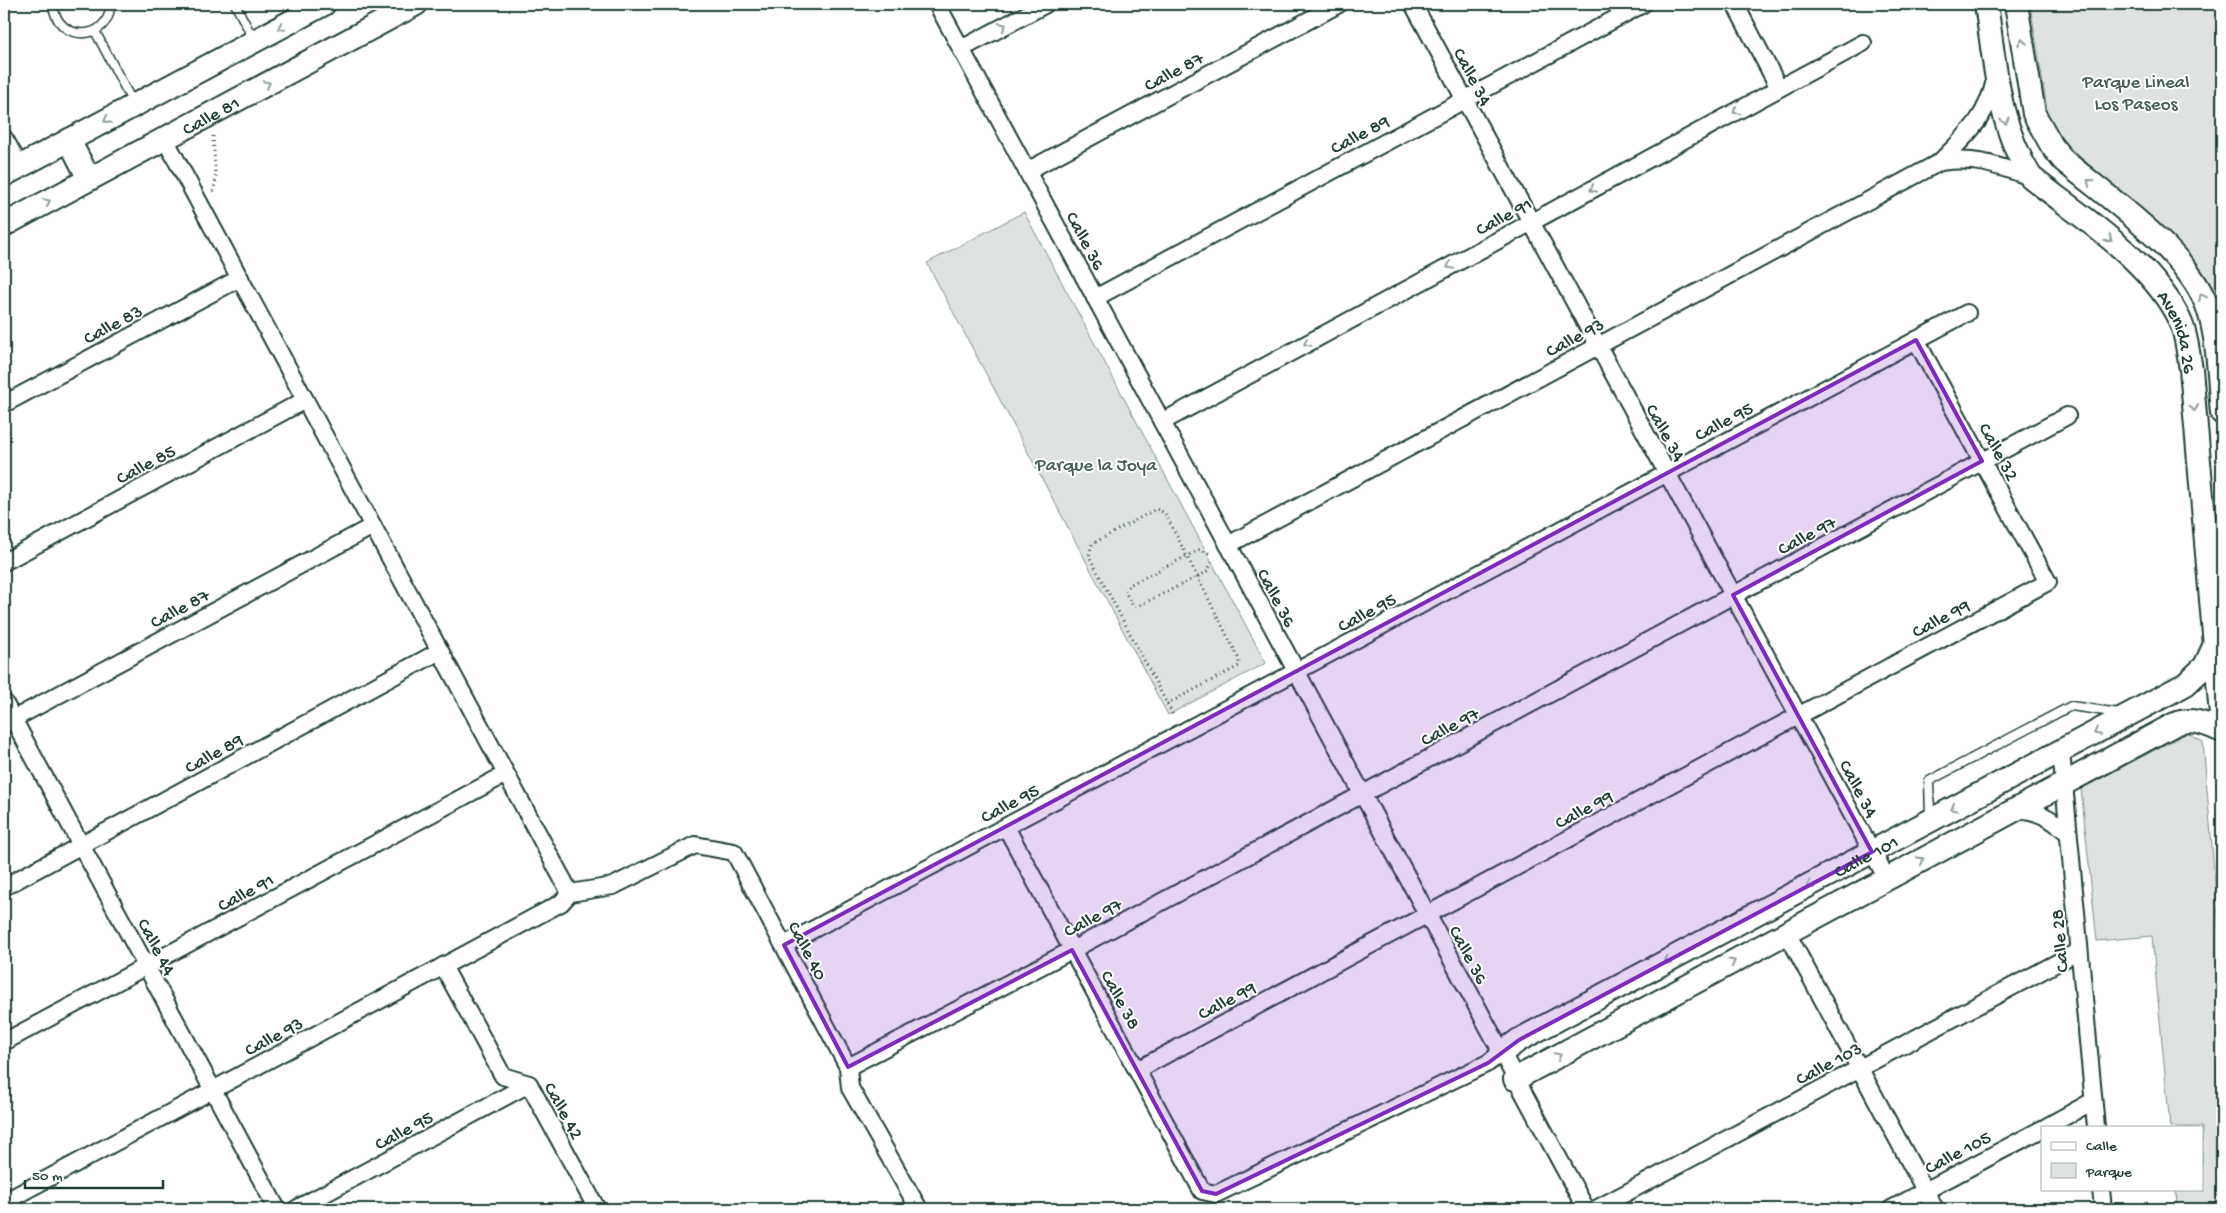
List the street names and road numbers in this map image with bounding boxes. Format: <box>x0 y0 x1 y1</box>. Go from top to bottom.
street label: Calle 34 <box>1446 45 1496 111</box>
street label: Calle 87 <box>1141 47 1209 98</box>
street label: Calle 81 <box>179 93 244 142</box>
street label: Calle 89 <box>1327 111 1394 161</box>
street label: Calle 91 <box>1472 194 1537 242</box>
street label: Calle 36 <box>1059 208 1109 275</box>
street label: Avenida 26 <box>2150 287 2200 376</box>
street label: Calle 83 <box>80 301 147 351</box>
street label: Calle 93 <box>1542 314 1609 364</box>
street label: Calle 95 <box>1691 398 1758 448</box>
street label: Calle 34 <box>1639 401 1689 467</box>
street label: Calle 32 <box>1972 420 2022 486</box>
street label: Calle 85 <box>113 441 180 491</box>
street label: Calle 97 <box>1774 512 1842 562</box>
street label: Calle 36 <box>1250 565 1300 632</box>
street label: Calle 87 <box>147 584 215 635</box>
street label: Calle 95 <box>1334 589 1401 639</box>
street label: Calle 99 <box>1909 595 1975 645</box>
street label: Calle 97 <box>1417 703 1485 753</box>
street label: Calle 89 <box>181 729 248 781</box>
street label: Calle 34 <box>1832 757 1882 823</box>
street label: Calle 95 <box>977 780 1044 830</box>
street label: Calle 99 <box>1552 786 1618 836</box>
street label: Calle 101 <box>1831 832 1903 885</box>
street label: Calle 91 <box>214 870 279 918</box>
street label: Calle 97 <box>1060 894 1128 944</box>
street label: Calle 28 <box>2047 908 2076 973</box>
street label: Calle 44 <box>130 915 180 980</box>
street label: Calle 40 <box>781 918 831 985</box>
street label: Calle 36 <box>1442 922 1492 989</box>
street label: Calle 38 <box>1094 967 1144 1034</box>
street label: Calle 99 <box>1195 977 1261 1027</box>
street label: Calle 93 <box>241 1013 308 1063</box>
street label: Calle 103 <box>1793 1038 1867 1092</box>
street label: Calle 42 <box>537 1079 587 1144</box>
street label: Calle 95 <box>371 1107 438 1157</box>
street label: Calle 105 <box>1921 1127 1996 1181</box>

